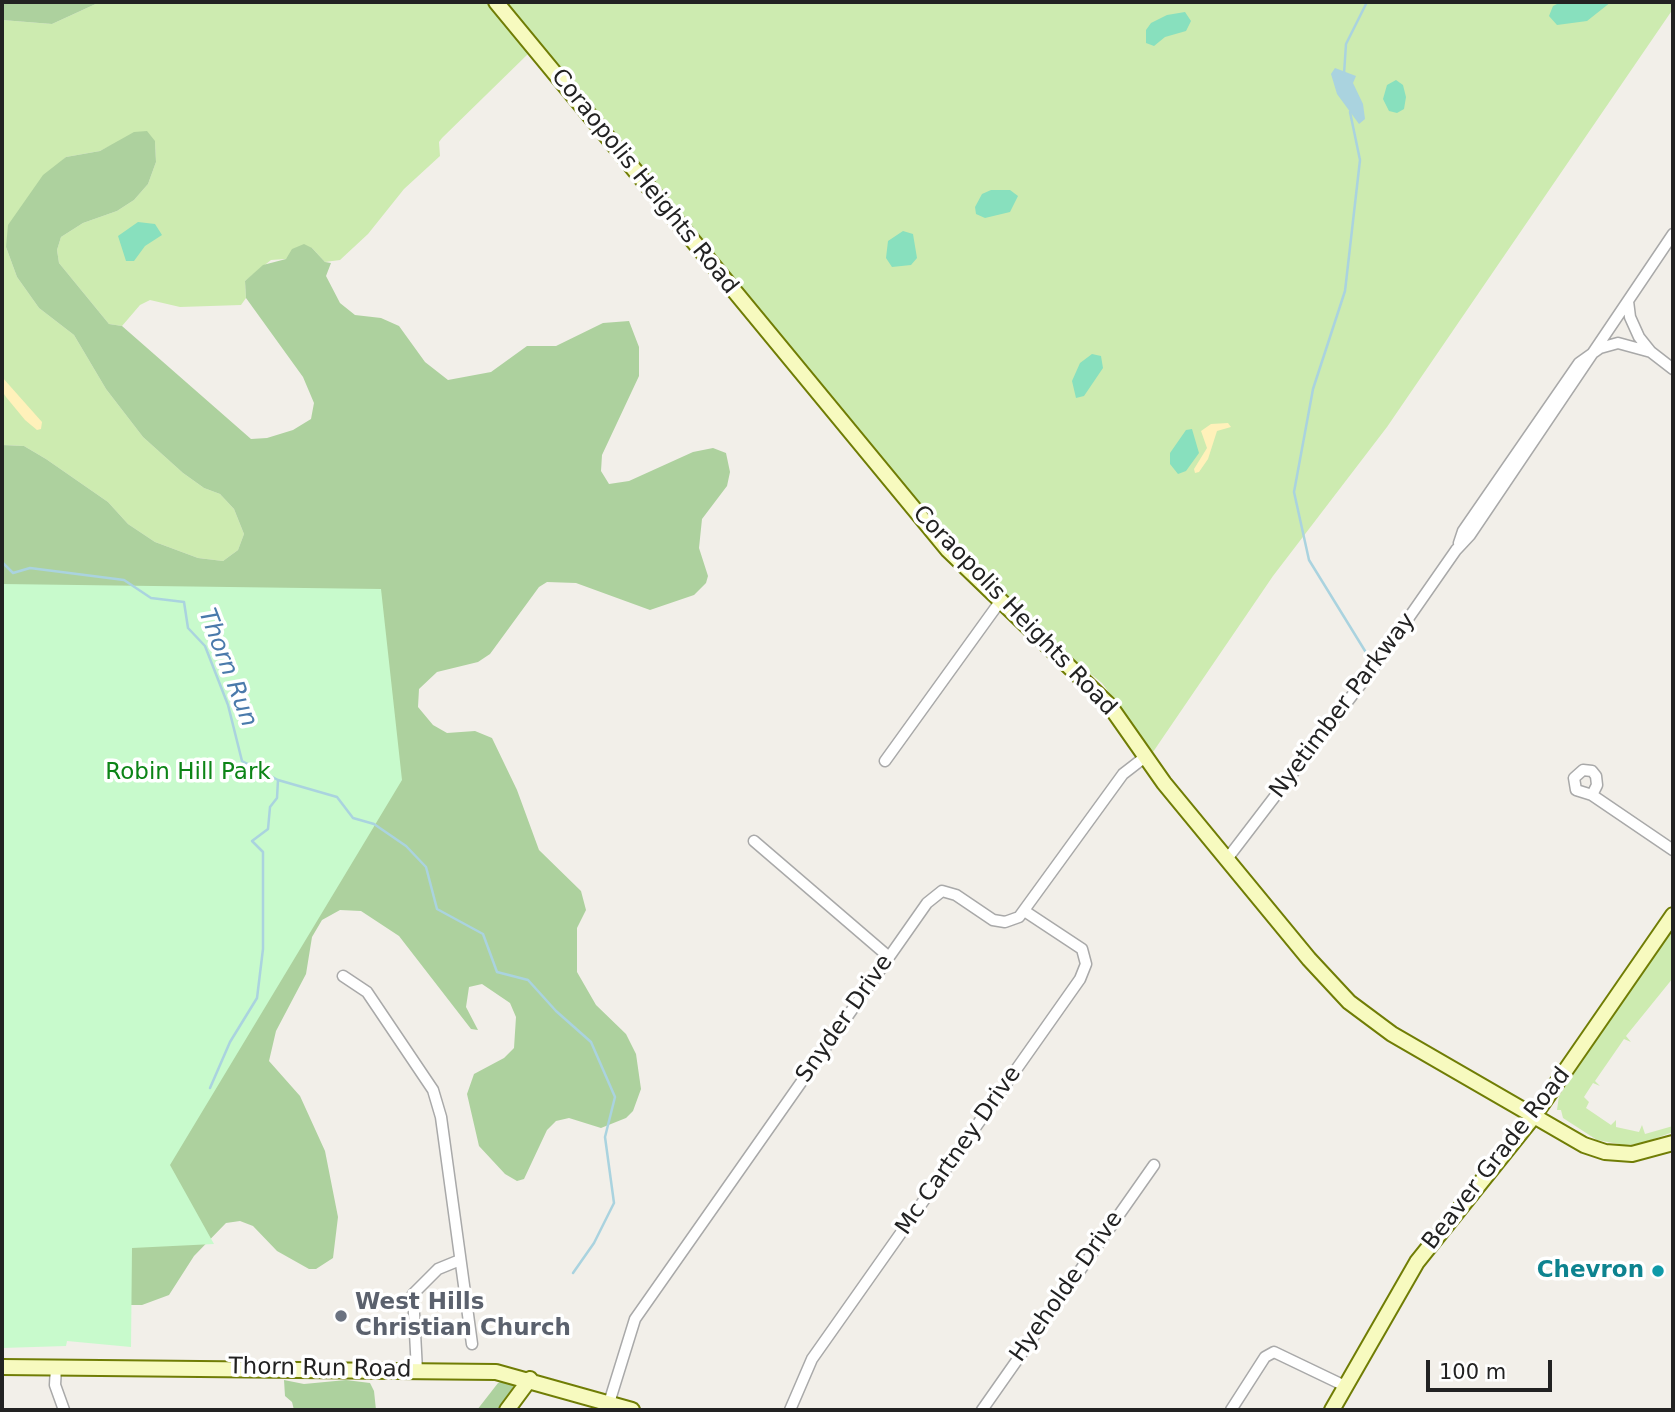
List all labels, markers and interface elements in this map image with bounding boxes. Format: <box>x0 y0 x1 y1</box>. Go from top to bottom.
street label: Coraopolis Heights Road <box>545 64 743 300</box>
street label: Coraopolis Heights Road <box>906 500 1122 722</box>
water label: Thorn Run <box>191 605 263 731</box>
street label: Nyetimber Parkway <box>1264 608 1422 804</box>
park label: Robin Hill Park <box>105 759 271 787</box>
street label: Snyder Drive <box>791 950 899 1088</box>
street label: Mc Cartney Drive <box>891 1061 1027 1241</box>
street label: Beaver Grade Road <box>1417 1062 1577 1256</box>
street label: Hyeholde Drive <box>1005 1206 1129 1368</box>
place label: Chevron <box>1537 1257 1644 1285</box>
marker: Chevron <box>1650 1263 1666 1279</box>
place label: West Hills Christian Church <box>355 1289 571 1343</box>
marker: West Hills Christian Church <box>333 1308 349 1324</box>
scale bar <box>1430 1346 1556 1390</box>
street label: Thorn Run Road <box>228 1354 412 1384</box>
text: 100 m <box>1439 1360 1506 1384</box>

